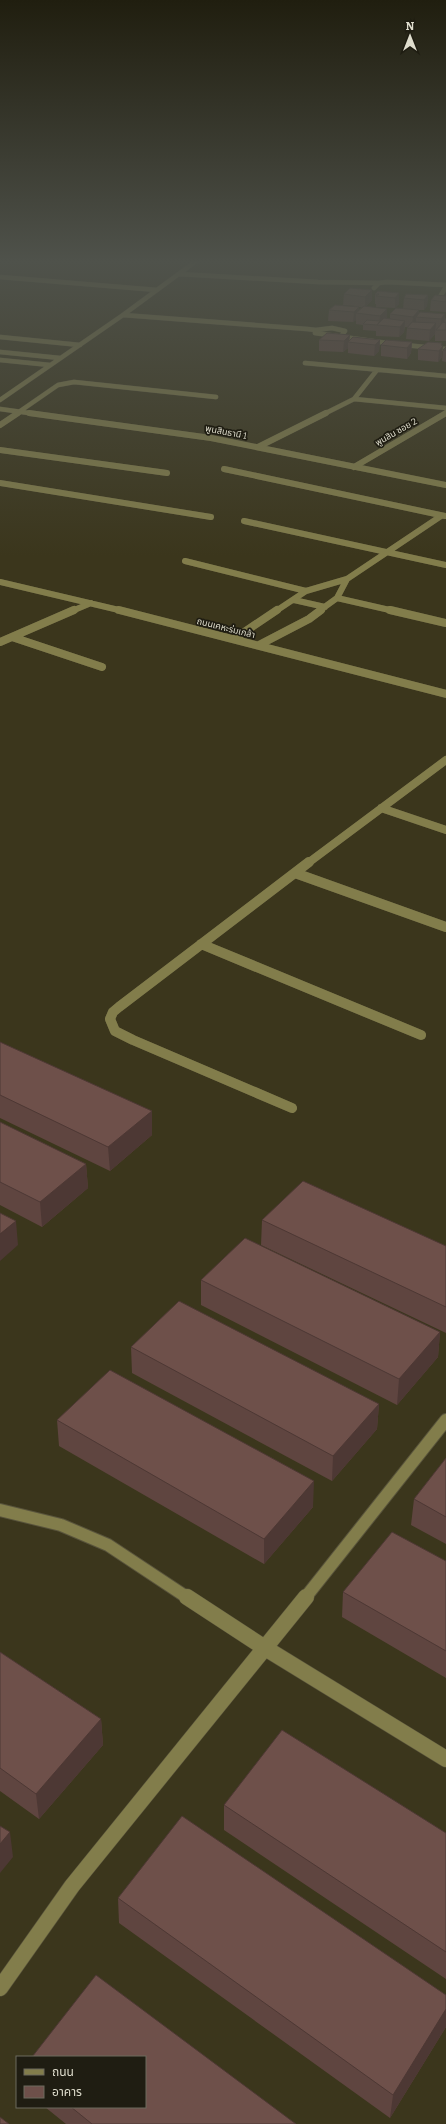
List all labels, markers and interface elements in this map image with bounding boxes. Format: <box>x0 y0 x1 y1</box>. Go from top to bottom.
north arrow <box>390 16 430 56</box>
text: N <box>406 20 415 33</box>
street label: พูนสิน ซอย 2 <box>373 416 419 449</box>
street label: พูนสินธานี 1 <box>204 423 248 442</box>
street label: ถนนเคหะร่มเกล้า <box>196 616 256 640</box>
legend <box>16 2056 146 2108</box>
text: ถนน <box>52 2065 74 2079</box>
text: อาคาร <box>52 2085 82 2099</box>

